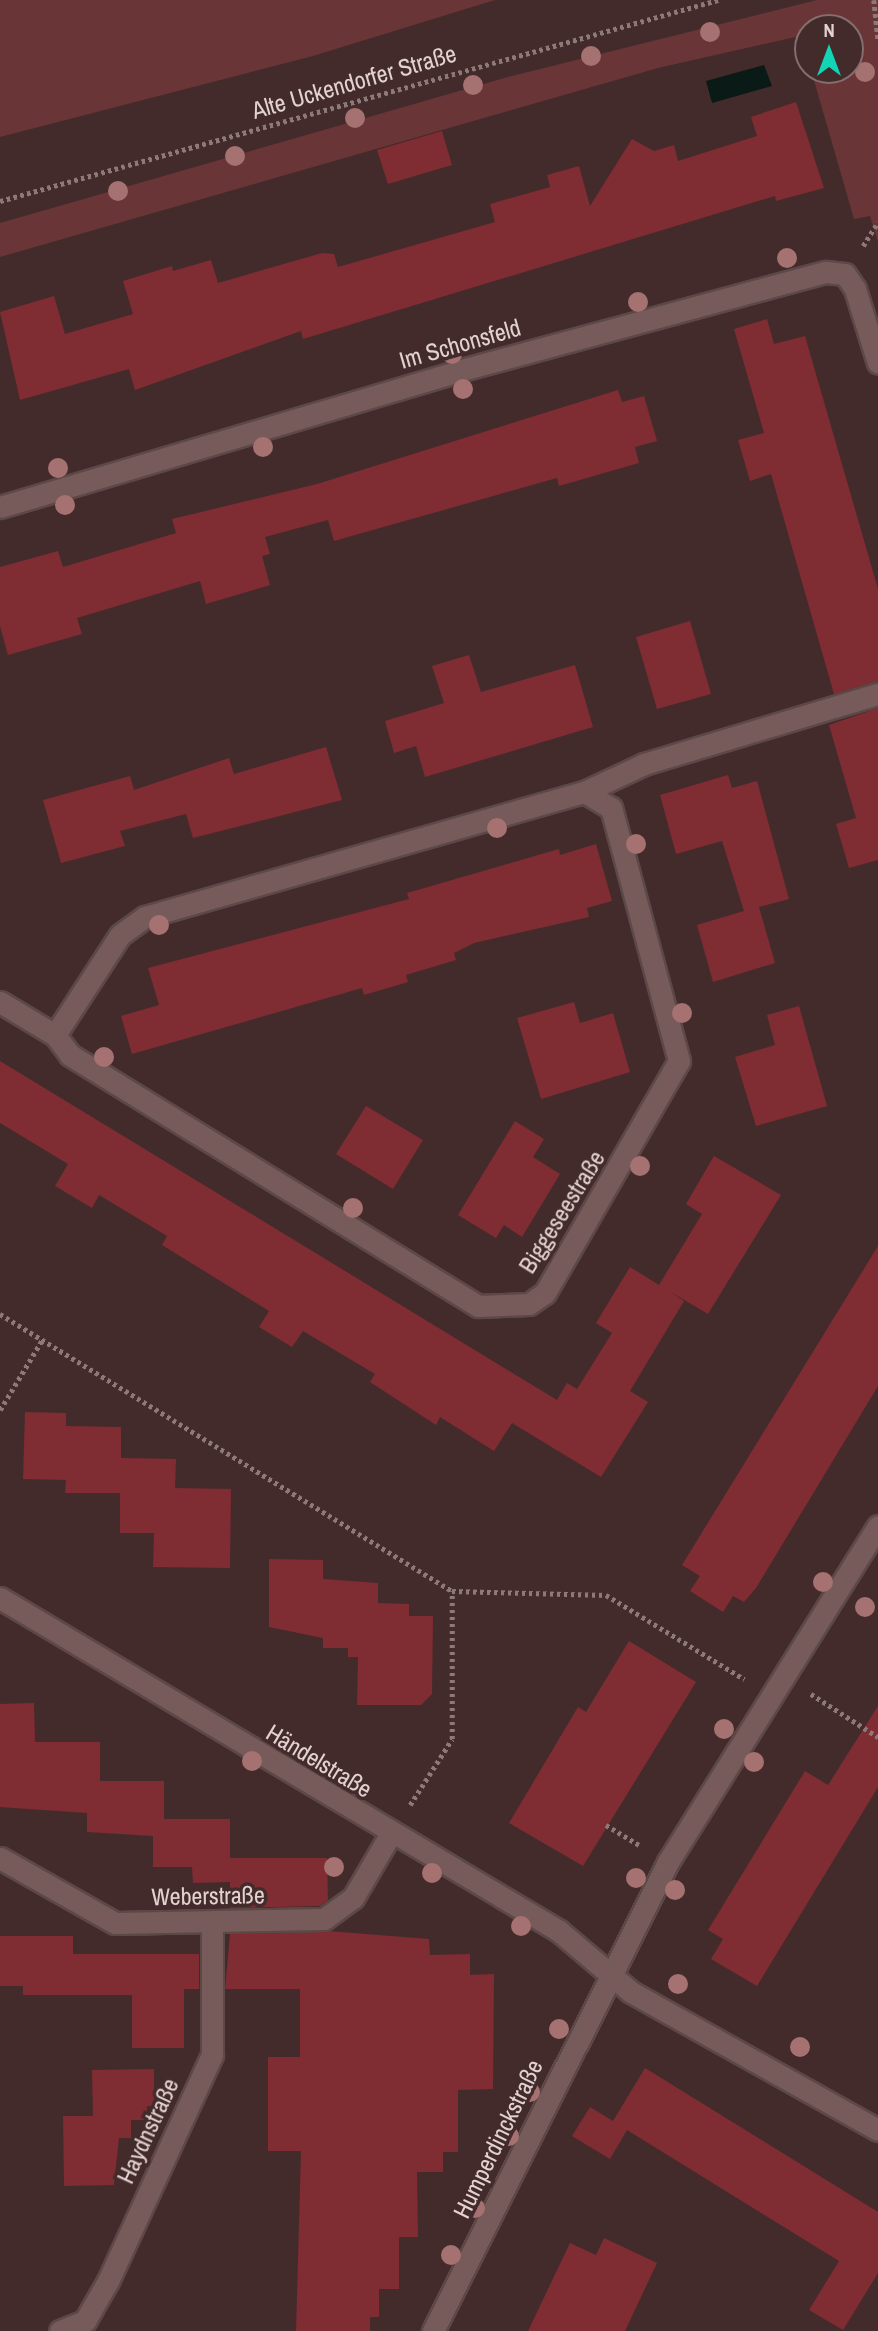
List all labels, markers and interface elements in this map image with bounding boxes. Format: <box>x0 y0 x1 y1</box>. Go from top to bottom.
north arrow <box>794 14 864 84</box>
text: N <box>823 17 835 43</box>
street label: Alte Uckendorfer Straße <box>249 39 459 125</box>
street label: Im Schonsfeld <box>396 313 524 375</box>
street label: Biggeseestraße <box>513 1145 611 1279</box>
street label: Händelstraße <box>261 1718 377 1804</box>
street label: Weberstraße <box>151 1881 265 1911</box>
street label: Humperdinckstraße <box>447 2055 549 2223</box>
street label: Haydnstraße <box>111 2074 185 2188</box>

